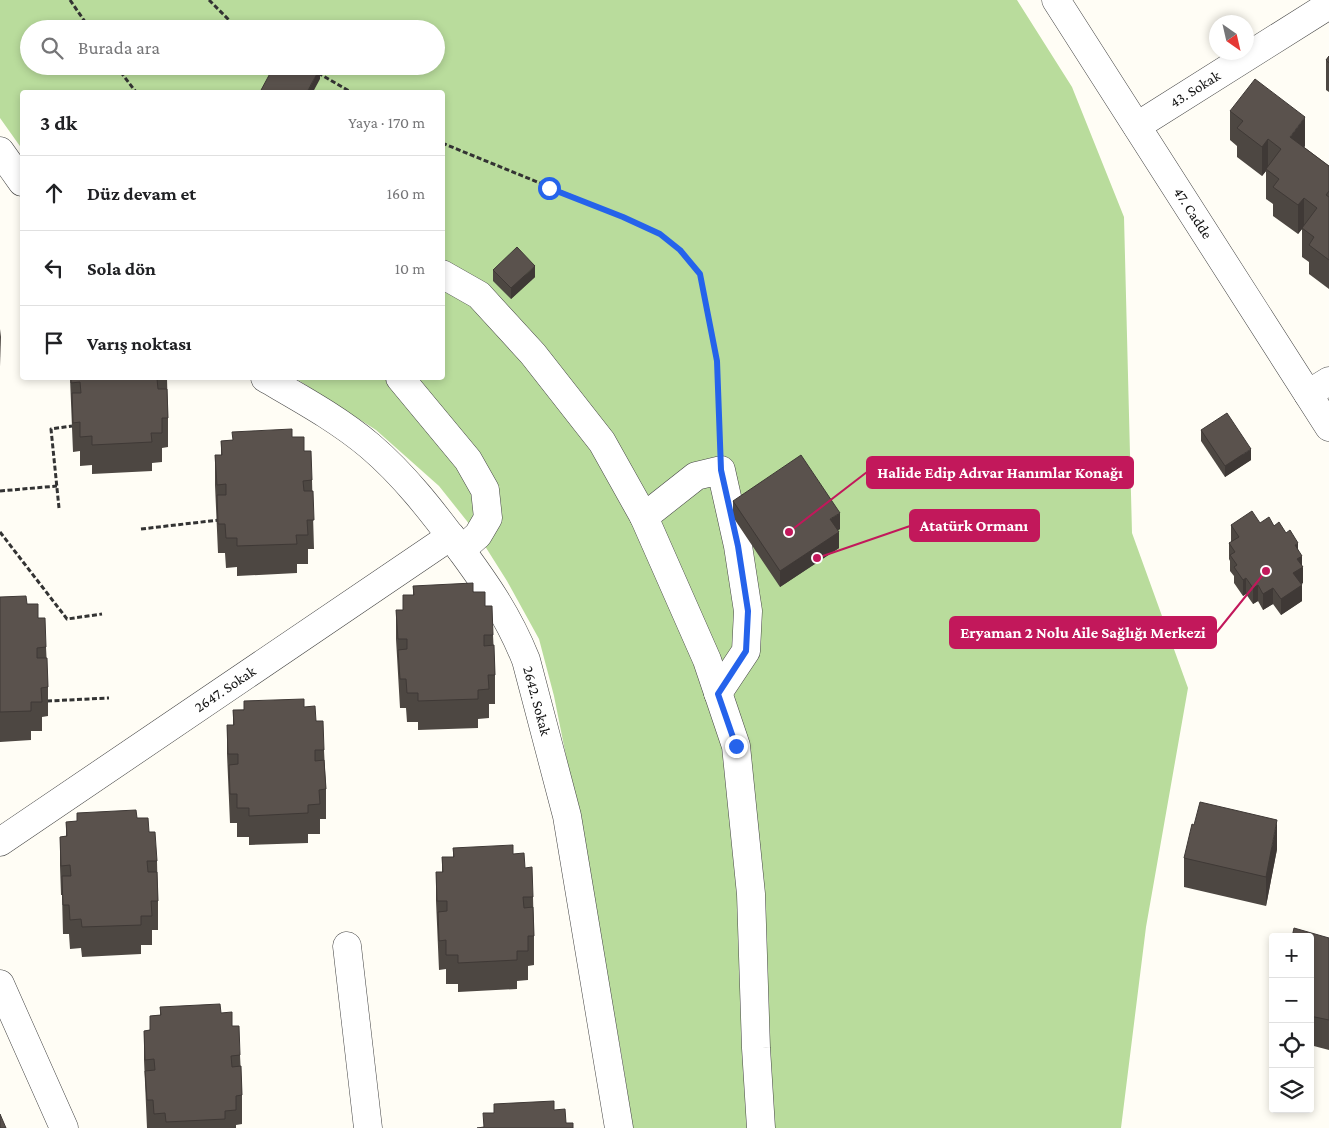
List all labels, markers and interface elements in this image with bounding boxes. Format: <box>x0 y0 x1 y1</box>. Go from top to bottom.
north arrow <box>1209 15 1254 60</box>
search box <box>20 20 445 75</box>
icon: search <box>38 34 66 62</box>
text: Burada ara <box>78 37 160 58</box>
street label: 43. Sokak <box>1167 67 1224 111</box>
text: 3 dk <box>40 111 77 135</box>
text: Yaya · 170 m <box>348 114 425 131</box>
route start <box>538 177 561 200</box>
icon: ahead <box>40 179 68 207</box>
text: Düz devam et <box>87 183 196 204</box>
street label: 47. Cadde <box>1171 184 1216 242</box>
text: 160 m <box>387 185 425 202</box>
icon: left <box>40 254 68 282</box>
text: Sola dön <box>87 258 156 279</box>
text: 10 m <box>395 260 425 277</box>
icon: arrive <box>40 329 68 357</box>
text: Varış noktası <box>87 333 192 354</box>
callout: Halide Edip Adıvar Hanımlar Konağı <box>867 457 1133 488</box>
text: Halide Edip Adıvar Hanımlar Konağı <box>877 464 1123 481</box>
callout: Atatürk Ormanı <box>910 510 1039 541</box>
text: Atatürk Ormanı <box>919 517 1029 534</box>
callout: Eryaman 2 Nolu Aile Sağlığı Merkezi <box>950 617 1216 648</box>
text: Eryaman 2 Nolu Aile Sağlığı Merkezi <box>960 624 1206 641</box>
street label: 2647. Sokak <box>191 662 259 715</box>
street label: 2642. Sokak <box>520 664 554 738</box>
route end <box>725 735 748 758</box>
map controls <box>1269 933 1314 1113</box>
button: + <box>1269 933 1314 978</box>
button: − <box>1269 978 1314 1023</box>
button: locate <box>1269 1023 1314 1068</box>
button: layers <box>1269 1068 1314 1113</box>

